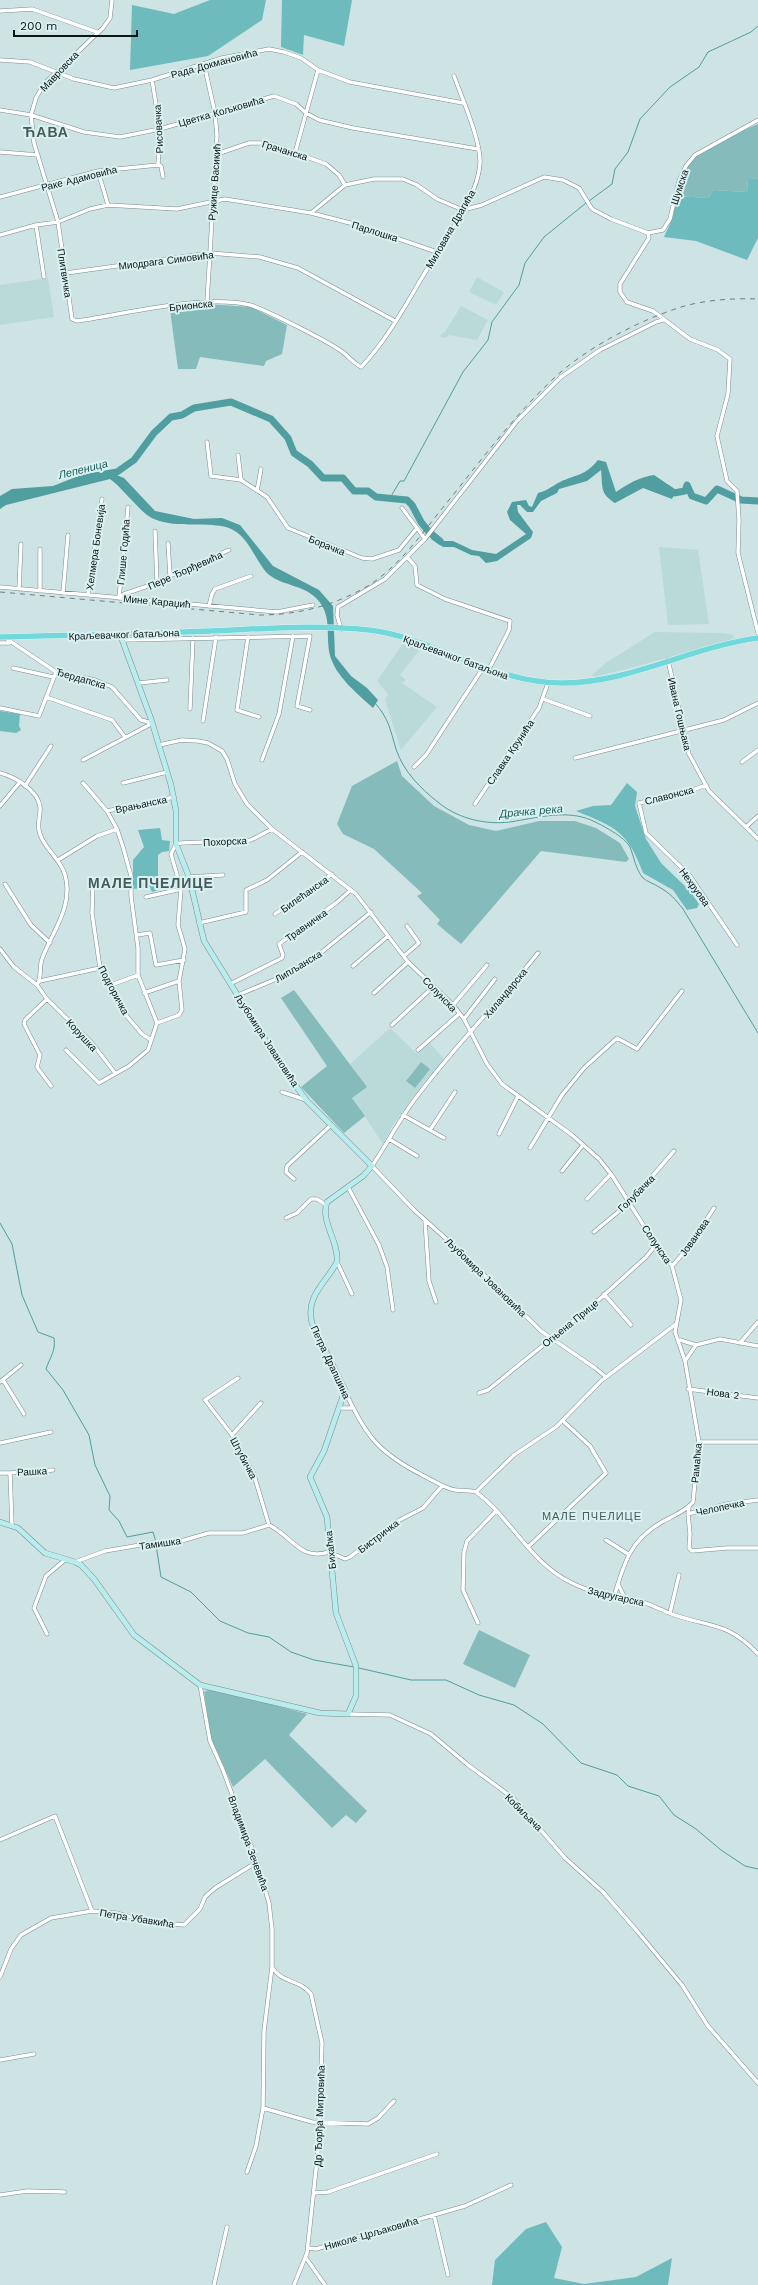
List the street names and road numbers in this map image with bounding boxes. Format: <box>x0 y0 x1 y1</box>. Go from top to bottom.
street label: Рада Докмановића <box>170 47 259 80</box>
street label: Мавровска <box>38 49 81 94</box>
street label: Цветка Кољковића <box>177 94 266 129</box>
street label: Рисовачка <box>152 104 165 154</box>
street label: Грачанска <box>261 138 309 163</box>
street label: Ружице Васикић <box>206 143 223 221</box>
street label: Раке Адамовића <box>40 164 119 193</box>
street label: Шумска <box>669 168 690 206</box>
street label: Милована Драгића <box>423 188 478 271</box>
street label: Парлошка <box>350 219 400 244</box>
street label: Плитвичка <box>55 248 74 299</box>
street label: Миодрага Симовића <box>118 249 215 272</box>
street label: Брионска <box>169 298 214 313</box>
street label: Хелмера Боневија <box>84 503 107 591</box>
street label: Глише Годића <box>115 518 132 585</box>
street label: Борачка <box>307 533 347 558</box>
street label: Пере Ђорђевића <box>146 549 224 592</box>
street label: Мине Караџић <box>123 593 191 610</box>
street label: Краљевачког батаљона <box>68 627 180 642</box>
street label: Краљевачког батаљона <box>402 633 510 682</box>
street label: Ђердапска <box>55 666 108 691</box>
street label: Ивана Гошњака <box>666 677 693 752</box>
street label: Славка Крунића <box>485 717 536 787</box>
street label: Славонска <box>644 784 695 807</box>
street label: Врањанска <box>114 794 168 815</box>
street label: Похорска <box>203 835 248 848</box>
street label: Нехруова <box>677 866 712 909</box>
street label: Билећанска <box>278 874 330 915</box>
street label: Травничка <box>283 907 330 944</box>
street label: Липљанска <box>273 948 324 985</box>
street label: Подгоричка <box>96 964 131 1017</box>
street label: Хиландарска <box>481 966 530 1020</box>
street label: Солунска <box>420 975 459 1014</box>
street label: Љубомира Јовановића <box>232 992 301 1089</box>
street label: Корушка <box>64 1017 100 1054</box>
street label: Голубачка <box>616 1172 657 1214</box>
street label: Јованова <box>678 1216 712 1258</box>
street label: Солунска <box>640 1223 674 1266</box>
street label: Љубомира Јовановића <box>443 1236 529 1319</box>
street label: Огњена Прице <box>540 1297 601 1349</box>
street label: Петра Драпшина <box>309 1324 353 1401</box>
street label: Нова 2 <box>706 1386 740 1401</box>
street label: Штубичка <box>228 1435 259 1481</box>
street label: Рамаћка <box>689 1442 704 1483</box>
street label: Рашка <box>17 1465 48 1478</box>
street label: Челопечка <box>695 1497 746 1518</box>
street label: Бистричка <box>356 1517 401 1555</box>
street label: Бихаћка <box>323 1530 338 1570</box>
street label: Тамишка <box>139 1535 182 1552</box>
street label: Задругарска <box>587 1585 646 1608</box>
street label: Кобиљача <box>503 1792 545 1833</box>
street label: Владимира Зечевића <box>226 1794 271 1893</box>
street label: Петра Убавкића <box>99 1907 175 1930</box>
street label: Др Ђорђа Митровића <box>312 2065 327 2167</box>
street label: Николе Црљаковића <box>323 2215 420 2252</box>

